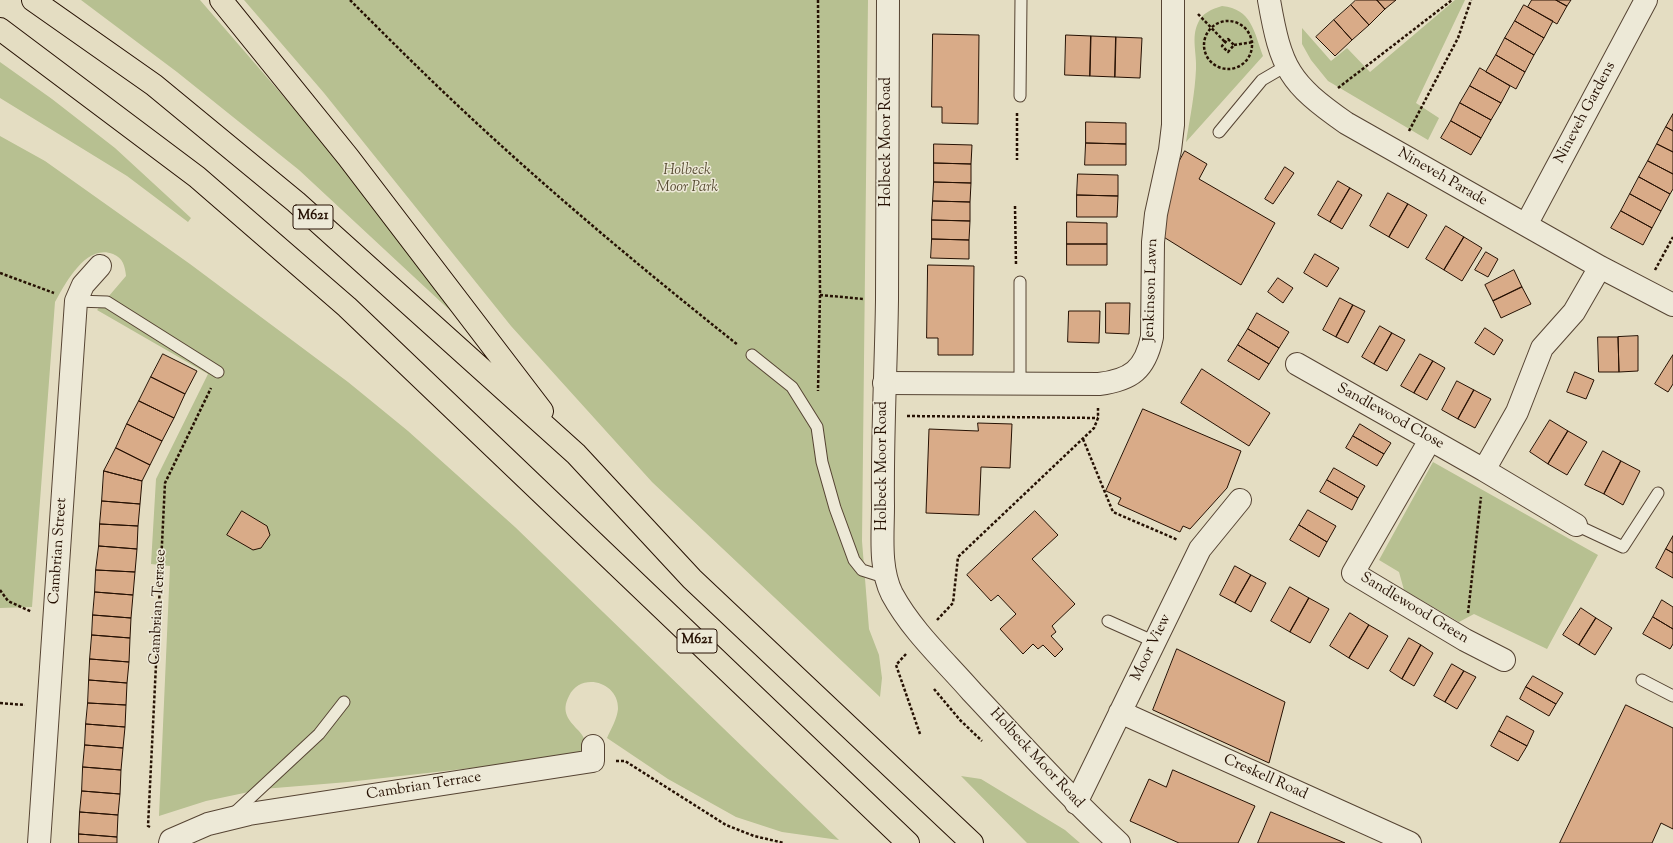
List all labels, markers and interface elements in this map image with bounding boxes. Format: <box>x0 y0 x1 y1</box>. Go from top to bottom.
street label: Nineveh Gardens <box>1552 59 1620 167</box>
street label: Holbeck Moor Road <box>878 77 896 207</box>
street label: Nineveh Parade <box>1394 145 1490 211</box>
park label: Holbeck Moor Park <box>656 162 718 197</box>
road number: M621 <box>293 205 333 229</box>
street label: Jenkinson Lawn <box>1141 238 1163 342</box>
street label: Sandlewood Close <box>1333 380 1447 454</box>
street label: Holbeck Moor Road <box>874 401 892 531</box>
street label: Cambrian Street <box>46 497 72 605</box>
street label: Cambrian Terrace <box>147 549 171 665</box>
street label: Sandlewood Green <box>1356 569 1472 649</box>
street label: Moor View <box>1128 612 1176 684</box>
road number: M621 <box>677 629 717 653</box>
street label: Holbeck Moor Road <box>985 705 1087 813</box>
street label: Creskell Road <box>1220 751 1310 805</box>
street label: Cambrian Terrace <box>365 769 483 805</box>

